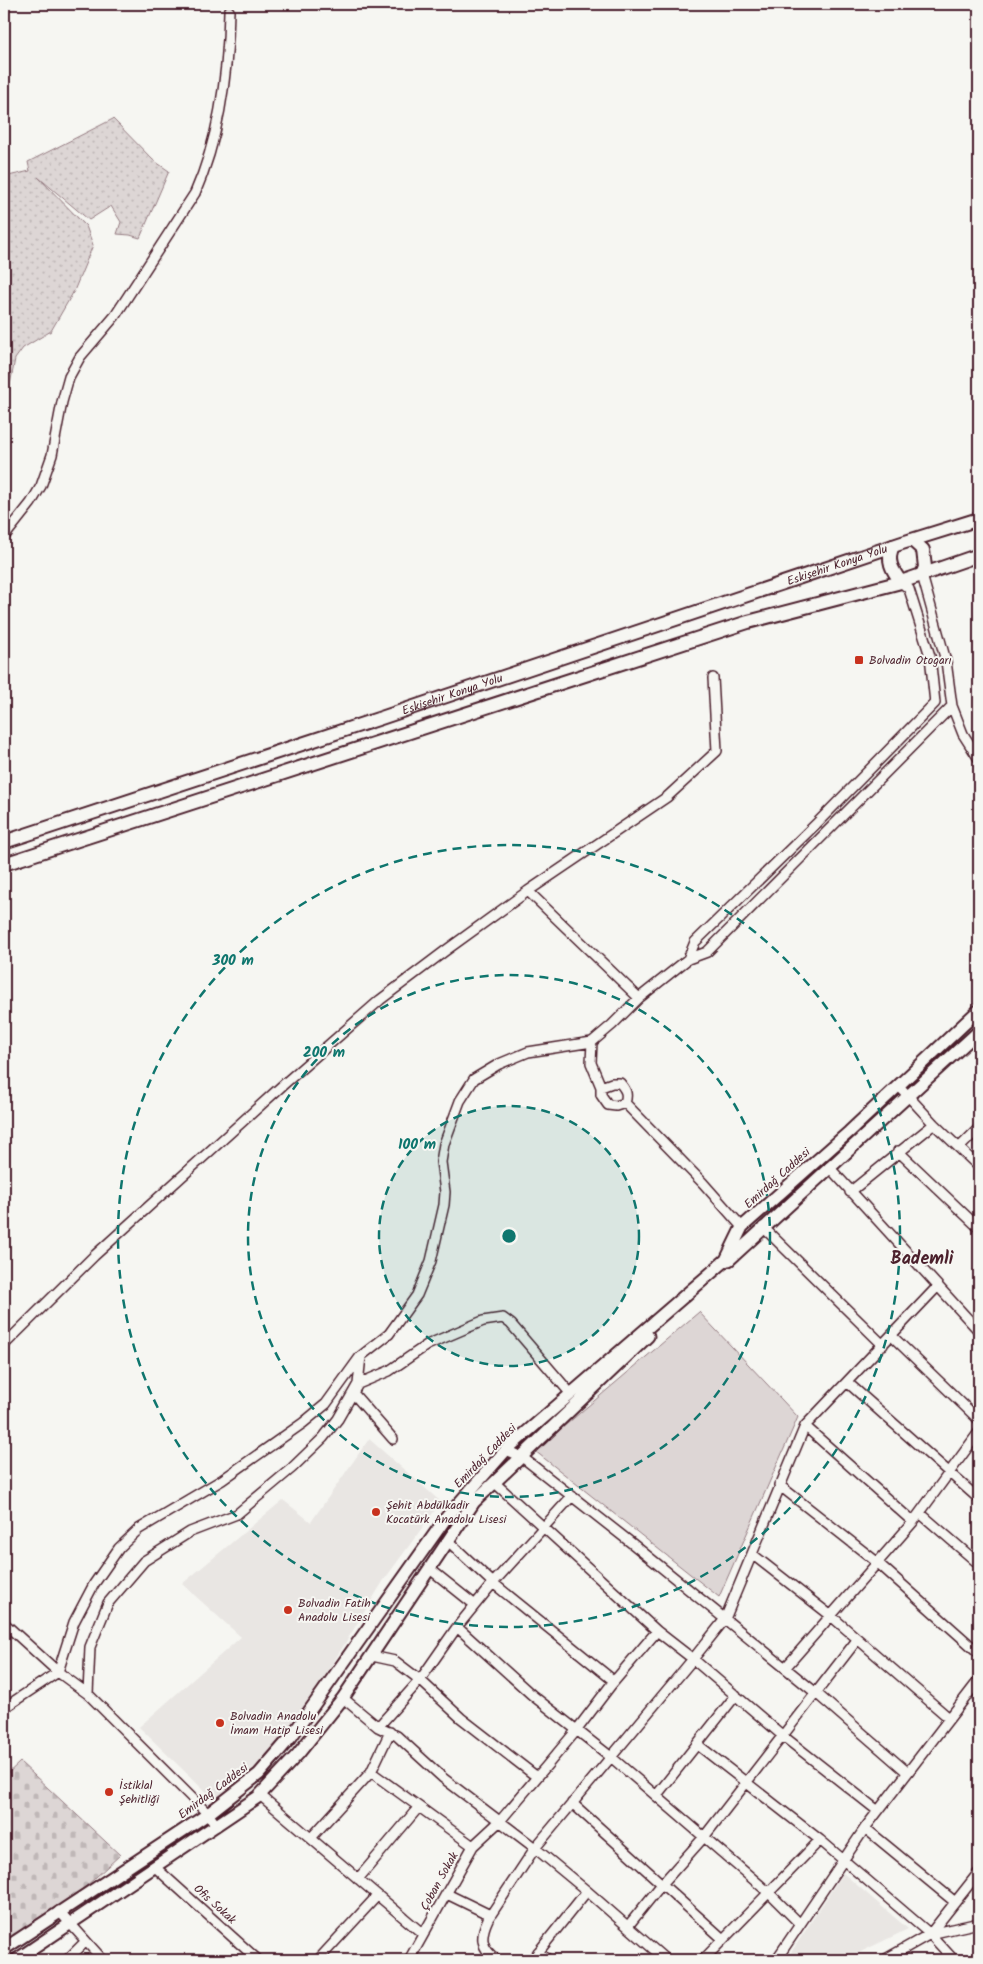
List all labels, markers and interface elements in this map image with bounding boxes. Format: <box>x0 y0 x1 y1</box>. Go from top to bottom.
street label: Eskişehir Konya Yolu <box>784 539 890 591</box>
place label: Bolvadin Otogarı <box>869 651 952 670</box>
marker: Bolvadin Otogarı <box>853 654 865 666</box>
street label: Eskişehir Konya Yolu <box>399 669 506 720</box>
text: 300 m <box>211 949 254 973</box>
text: 200 m <box>303 1041 345 1065</box>
text: 100 m <box>398 1133 436 1157</box>
street label: Emirdağ Caddesi <box>740 1143 816 1213</box>
centre of rings <box>500 1227 518 1245</box>
district label: Bademli <box>890 1245 954 1274</box>
street label: Emirdağ Caddesi <box>449 1419 522 1493</box>
place label: Şehit Abdülkadir Kocatürk Anadolu Lisesi <box>386 1496 508 1529</box>
marker: Şehit Abdülkadir Kocatürk Anadolu Lisesi <box>370 1506 382 1518</box>
place label: Bolvadin Fatih Anadolu Lisesi <box>298 1594 371 1627</box>
marker: Bolvadin Fatih Anadolu Lisesi <box>282 1604 294 1616</box>
place label: Bolvadin Anadolu İmam Hatip Lisesi <box>230 1707 324 1740</box>
marker: Bolvadin Anadolu İmam Hatip Lisesi <box>214 1717 226 1729</box>
street label: Emirdağ Caddesi <box>174 1758 253 1824</box>
place label: İstiklal Şehitliği <box>119 1776 160 1809</box>
marker: İstiklal Şehitliği <box>103 1786 115 1798</box>
street label: Çoban Sokak <box>415 1848 464 1914</box>
street label: Ofis Sokak <box>189 1880 241 1929</box>

